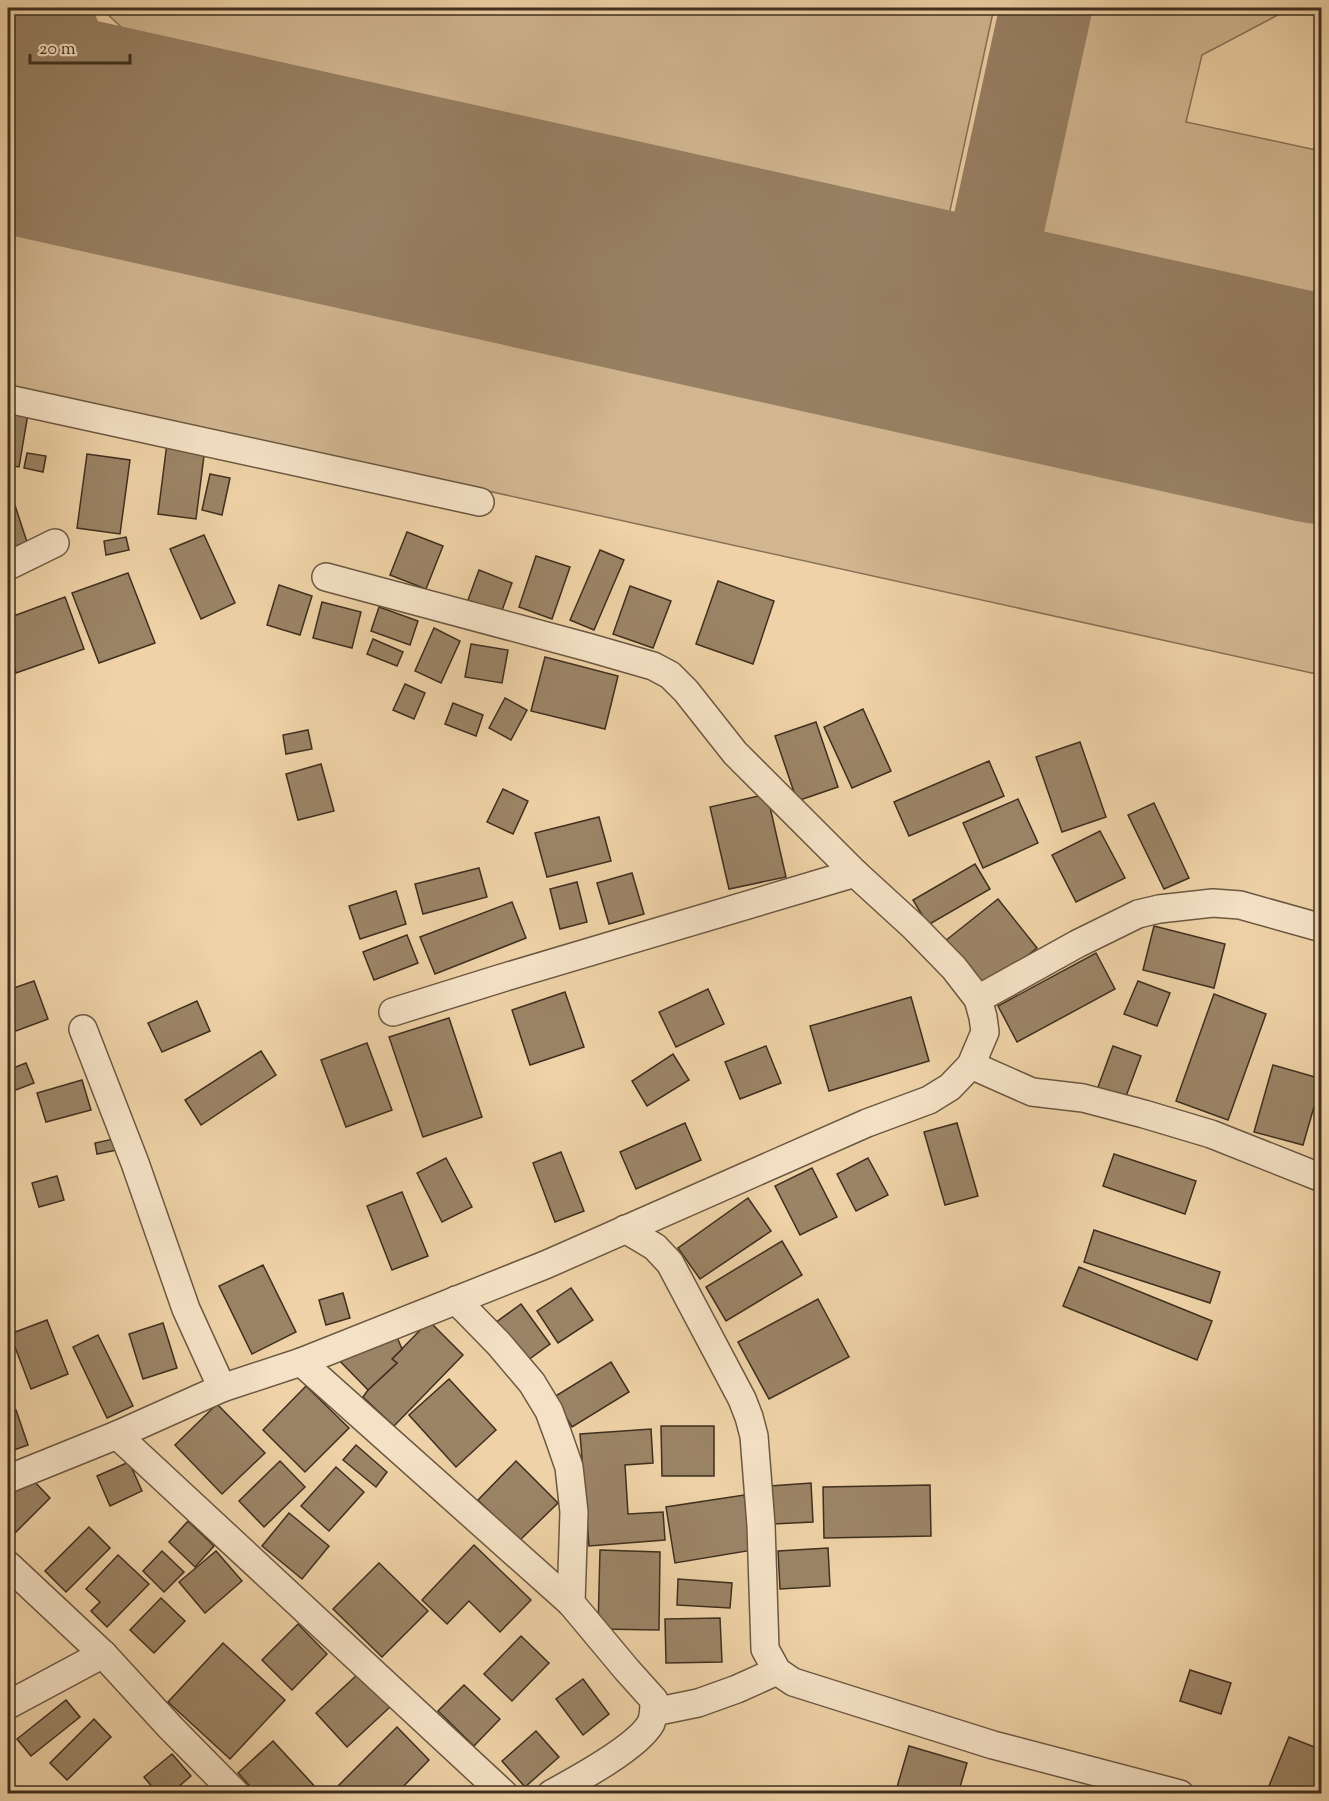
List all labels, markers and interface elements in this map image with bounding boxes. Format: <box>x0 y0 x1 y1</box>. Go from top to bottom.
scale bar <box>30 27 130 65</box>
text: 20 m <box>39 37 76 63</box>

